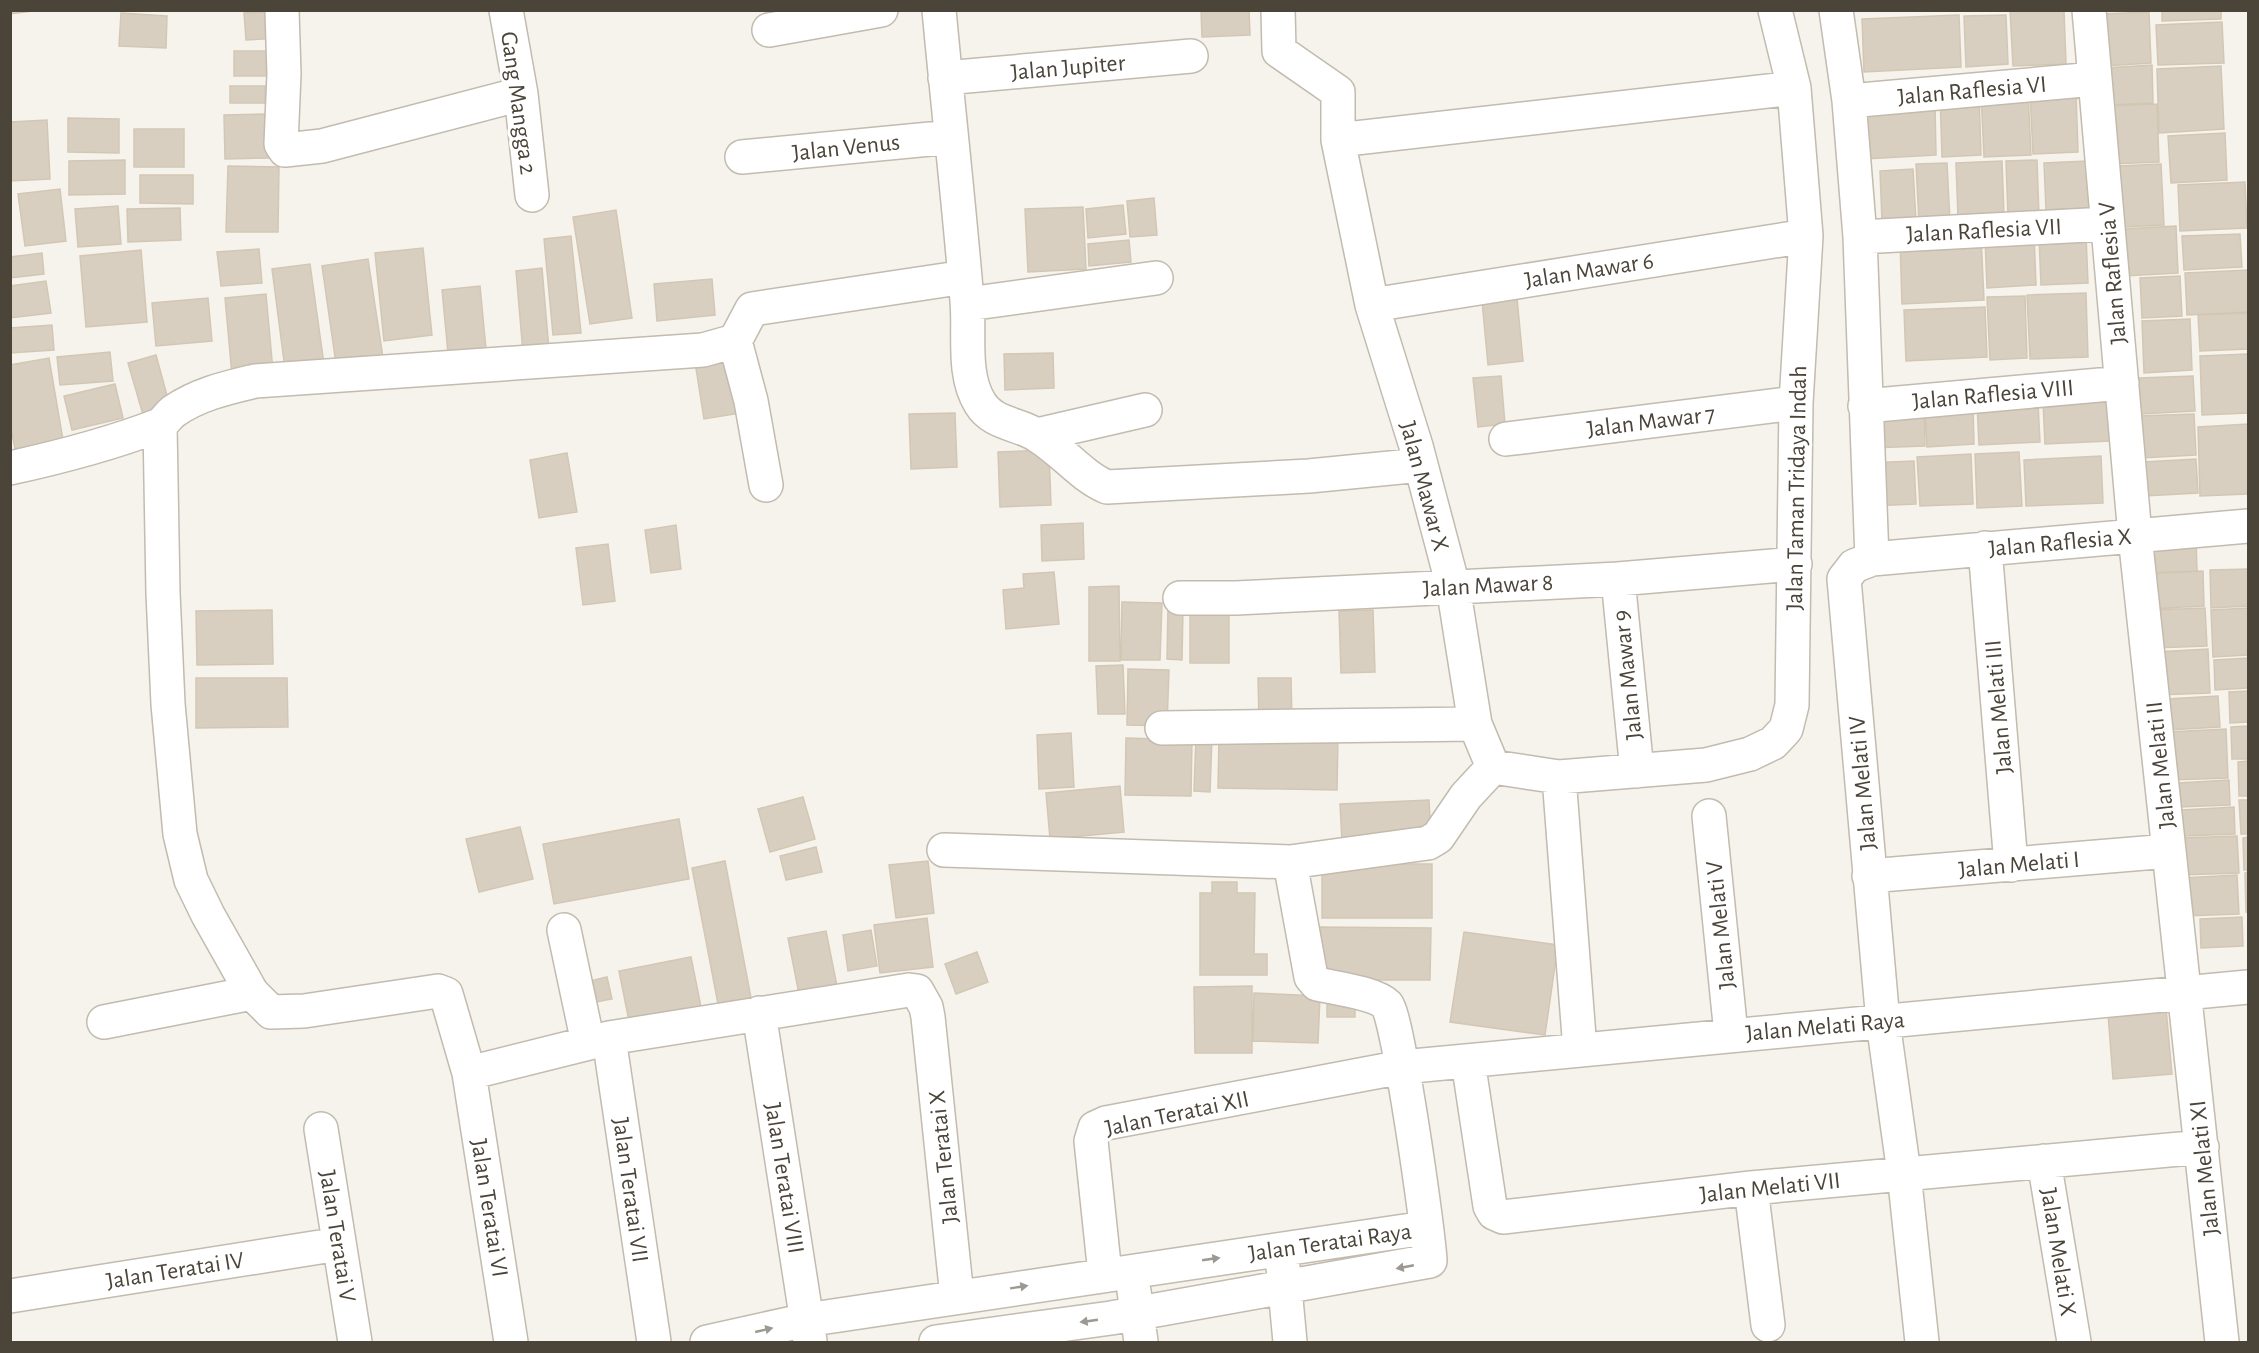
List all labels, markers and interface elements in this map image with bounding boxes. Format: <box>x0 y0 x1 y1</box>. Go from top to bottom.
street label: Gang Mangga 2 <box>496 30 540 176</box>
street label: Jalan Jupiter <box>1010 51 1127 85</box>
street label: Jalan Raflesia VI <box>1897 73 2047 109</box>
street label: Jalan Venus <box>791 130 901 166</box>
street label: Jalan Raflesia V <box>2095 200 2131 345</box>
street label: Jalan Raflesia VII <box>1906 215 2062 247</box>
street label: Jalan Mawar 6 <box>1523 249 1655 293</box>
street label: Jalan Taman Tridaya Indah <box>1783 365 1811 611</box>
street label: Jalan Raflesia VIII <box>1911 376 2075 414</box>
street label: Jalan Mawar 7 <box>1586 402 1717 442</box>
street label: Jalan Mawar X <box>1395 419 1453 554</box>
street label: Jalan Raflesia X <box>1988 525 2133 561</box>
street label: Jalan Mawar 8 <box>1422 571 1554 601</box>
street label: Jalan Mawar 9 <box>1609 609 1647 741</box>
street label: Jalan Melati III <box>1981 639 2017 775</box>
street label: Jalan Melati II <box>2142 700 2180 830</box>
street label: Jalan Melati IV <box>1845 714 1881 851</box>
street label: Jalan Melati I <box>1957 848 2081 882</box>
street label: Jalan Melati V <box>1702 859 1740 990</box>
street label: Jalan Melati Raya <box>1744 1008 1906 1046</box>
street label: Jalan Teratai XII <box>1103 1087 1251 1141</box>
street label: Jalan Teratai X <box>925 1089 963 1225</box>
street label: Jalan Melati XI <box>2186 1099 2224 1237</box>
street label: Jalan Teratai VIII <box>760 1101 808 1255</box>
street label: Jalan Teratai VII <box>608 1116 652 1264</box>
street label: Jalan Teratai VI <box>466 1137 512 1279</box>
street label: Jalan Teratai V <box>315 1169 359 1304</box>
street label: Jalan Melati VII <box>1698 1169 1842 1207</box>
street label: Jalan Melati X <box>2036 1186 2080 1318</box>
street label: Jalan Teratai Raya <box>1247 1220 1413 1266</box>
street label: Jalan Teratai IV <box>105 1248 246 1294</box>
one-way arrow <box>1202 1254 1221 1263</box>
one-way arrow <box>1396 1262 1415 1271</box>
one-way arrow <box>1009 1283 1028 1292</box>
one-way arrow <box>1079 1317 1098 1326</box>
one-way arrow <box>755 1324 773 1334</box>

